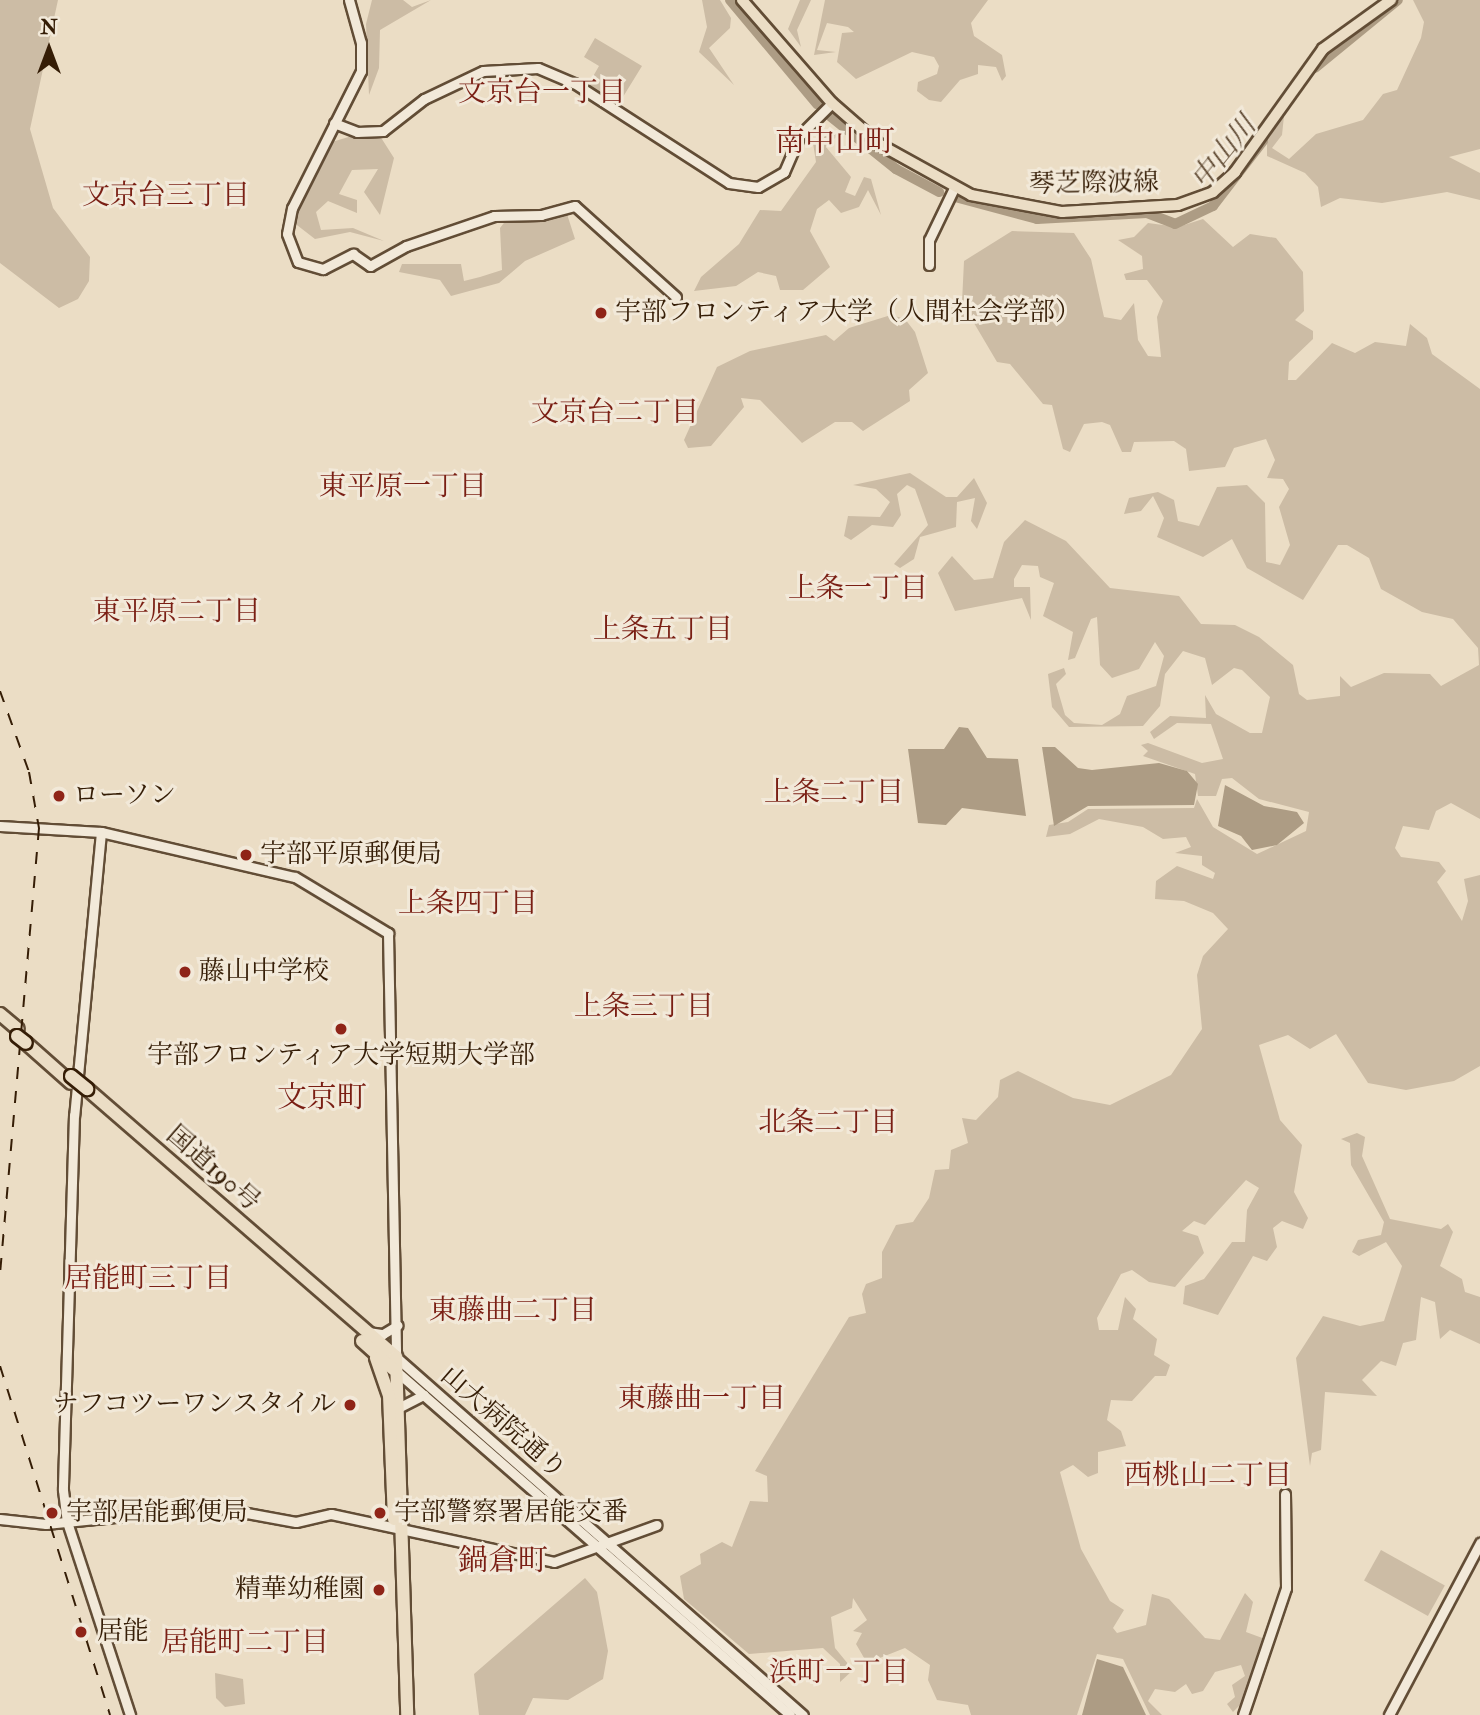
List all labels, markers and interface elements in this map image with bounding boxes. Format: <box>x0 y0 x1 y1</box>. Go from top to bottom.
north arrow <box>14 14 84 84</box>
text: N <box>40 16 58 40</box>
district label: 文京台一丁目 <box>458 76 626 110</box>
water label: 中山川 <box>1185 110 1263 196</box>
district label: 南中山町 <box>775 124 895 160</box>
street label: 琴芝際波線 <box>1029 167 1159 201</box>
district label: 文京台三丁目 <box>82 179 250 213</box>
place label: 宇部フロンティア大学（人間社会学部） <box>615 297 1083 329</box>
marker: 宇部フロンティア大学（人間社会学部） <box>593 305 609 321</box>
district label: 文京台二丁目 <box>531 396 699 430</box>
district label: 東平原一丁目 <box>319 470 487 504</box>
district label: 上条一丁目 <box>788 572 928 606</box>
district label: 東平原二丁目 <box>93 595 261 629</box>
district label: 上条五丁目 <box>593 613 733 647</box>
district label: 上条二丁目 <box>764 776 904 810</box>
place label: ローソン <box>73 780 177 812</box>
marker: ローソン <box>51 788 67 804</box>
place label: 宇部平原郵便局 <box>260 839 442 871</box>
marker: 宇部平原郵便局 <box>238 847 254 863</box>
district label: 上条四丁目 <box>398 887 538 921</box>
place label: 藤山中学校 <box>199 956 329 988</box>
marker: 藤山中学校 <box>177 964 193 980</box>
district label: 上条三丁目 <box>574 990 714 1024</box>
marker: 宇部フロンティア大学短期大学部 <box>333 1021 349 1037</box>
place label: 宇部フロンティア大学短期大学部 <box>146 1040 536 1072</box>
district label: 文京町 <box>277 1080 367 1116</box>
district label: 北条二丁目 <box>758 1106 898 1140</box>
street label: 国道190号 <box>160 1120 266 1218</box>
district label: 居能町三丁目 <box>64 1262 232 1296</box>
district label: 東藤曲二丁目 <box>429 1294 597 1328</box>
street label: 山大病院通り <box>434 1360 572 1486</box>
district label: 東藤曲一丁目 <box>618 1382 786 1416</box>
place label: ナフコツーワンスタイル <box>50 1389 336 1421</box>
marker: ナフコツーワンスタイル <box>342 1397 358 1413</box>
district label: 西桃山二丁目 <box>1124 1459 1292 1493</box>
place label: 宇部居能郵便局 <box>66 1497 248 1529</box>
place label: 宇部警察署居能交番 <box>394 1497 628 1529</box>
marker: 宇部居能郵便局 <box>44 1505 60 1521</box>
marker: 宇部警察署居能交番 <box>372 1505 388 1521</box>
district label: 鍋倉町 <box>458 1543 548 1579</box>
place label: 精華幼稚園 <box>235 1574 365 1606</box>
marker: 精華幼稚園 <box>371 1582 387 1598</box>
place label: 居能 <box>97 1616 149 1648</box>
marker: 居能 <box>71 1622 91 1642</box>
district label: 居能町二丁目 <box>161 1626 329 1660</box>
district label: 浜町一丁目 <box>769 1656 909 1690</box>

